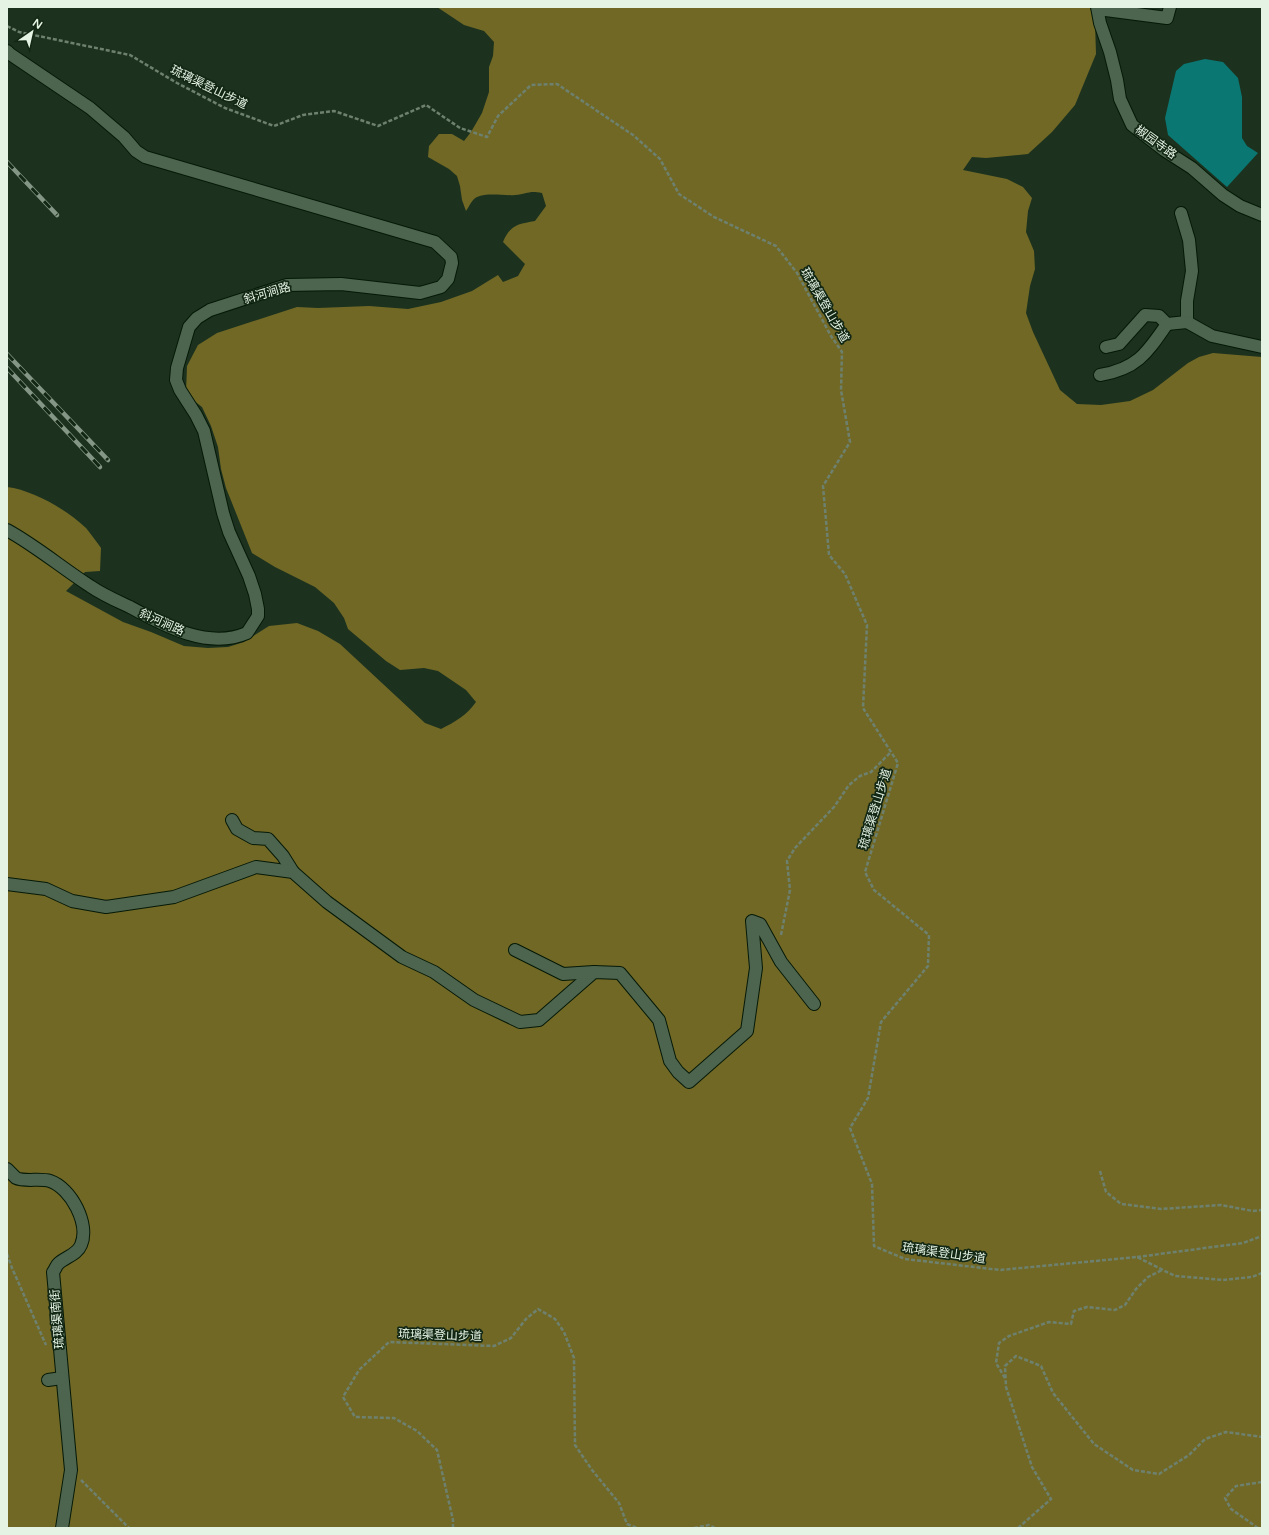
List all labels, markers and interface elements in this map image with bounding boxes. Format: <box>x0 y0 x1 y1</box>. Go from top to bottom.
north arrow <box>12 12 52 52</box>
text: N <box>30 16 45 32</box>
street label: 琉璃渠登山步道 <box>168 62 250 112</box>
street label: 椒园寺路 <box>1132 122 1180 162</box>
street label: 琉璃渠登山步道 <box>798 265 852 345</box>
street label: 斜河涧路 <box>242 280 292 306</box>
street label: 斜河涧路 <box>137 606 187 638</box>
street label: 琉璃渠登山步道 <box>856 767 894 851</box>
street label: 琉璃渠登山步道 <box>901 1240 987 1266</box>
street label: 琉璃渠南街 <box>47 1288 67 1350</box>
street label: 琉璃渠登山步道 <box>398 1327 482 1343</box>

